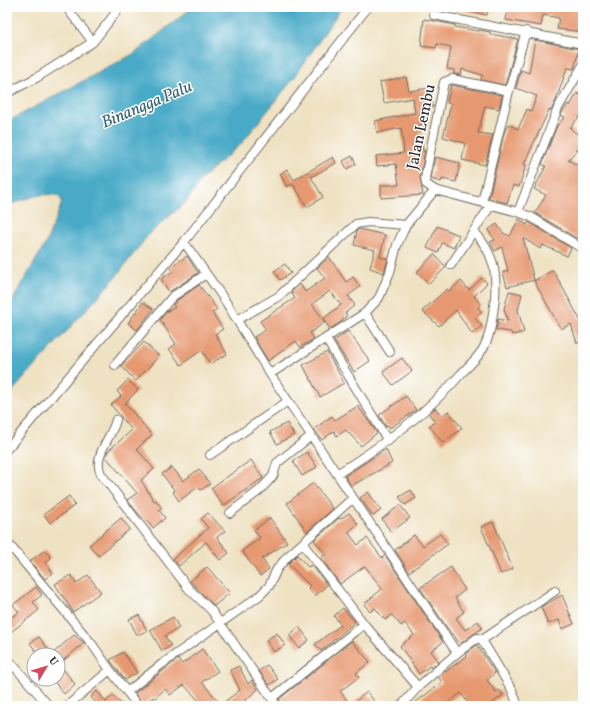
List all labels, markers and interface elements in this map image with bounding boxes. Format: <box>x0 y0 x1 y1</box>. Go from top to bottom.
water label: Binangga Palu <box>98 75 196 135</box>
street label: Jalan Lembu <box>402 82 442 172</box>
north arrow <box>26 647 66 687</box>
text: U <box>44 654 61 670</box>

